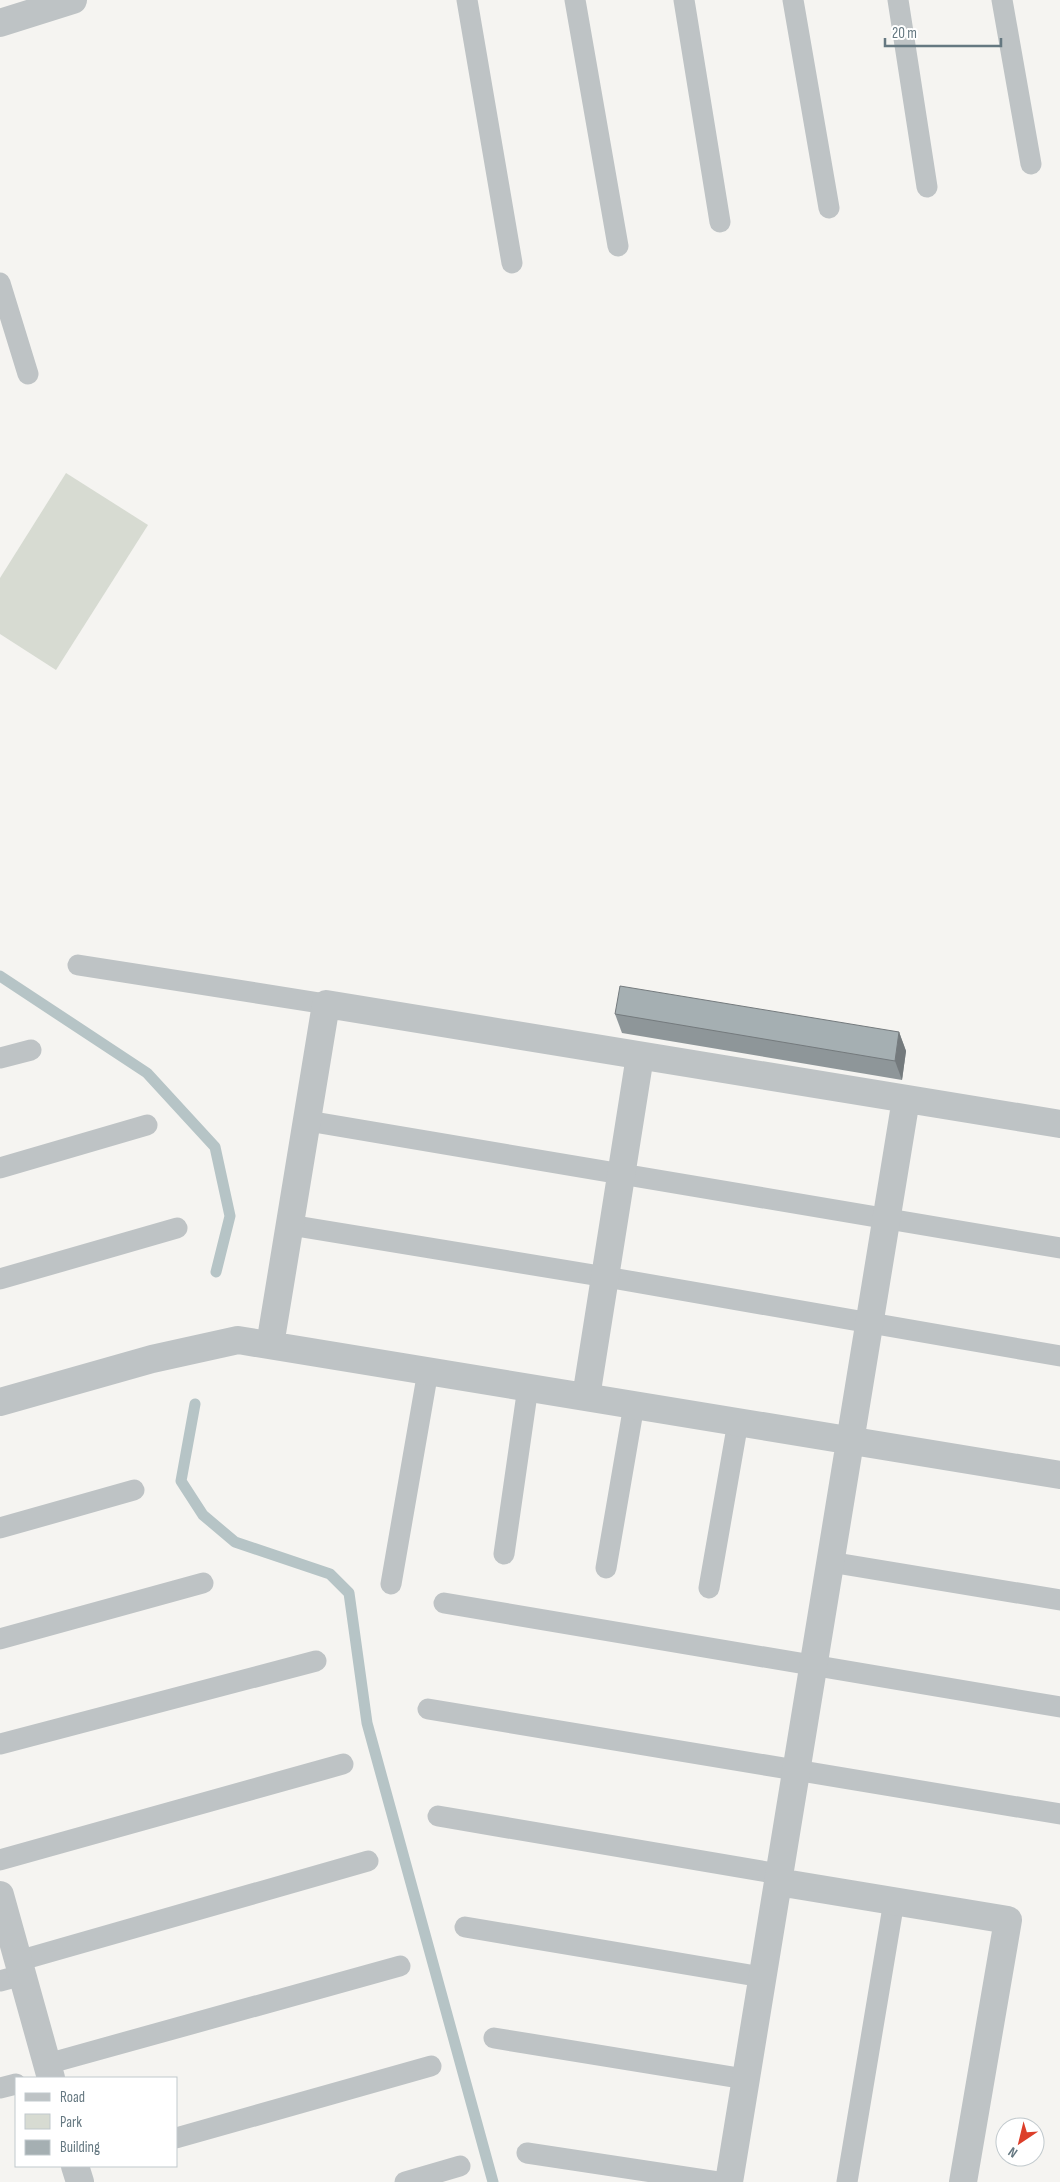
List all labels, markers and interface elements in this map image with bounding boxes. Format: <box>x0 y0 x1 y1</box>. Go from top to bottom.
scale bar <box>885 15 1001 47</box>
text: 20 m <box>892 24 917 43</box>
legend <box>15 2077 178 2167</box>
text: Road <box>60 2088 85 2107</box>
text: Park <box>60 2113 82 2132</box>
north arrow <box>995 2117 1045 2167</box>
text: Building <box>60 2138 100 2157</box>
text: N <box>1005 2143 1021 2161</box>

